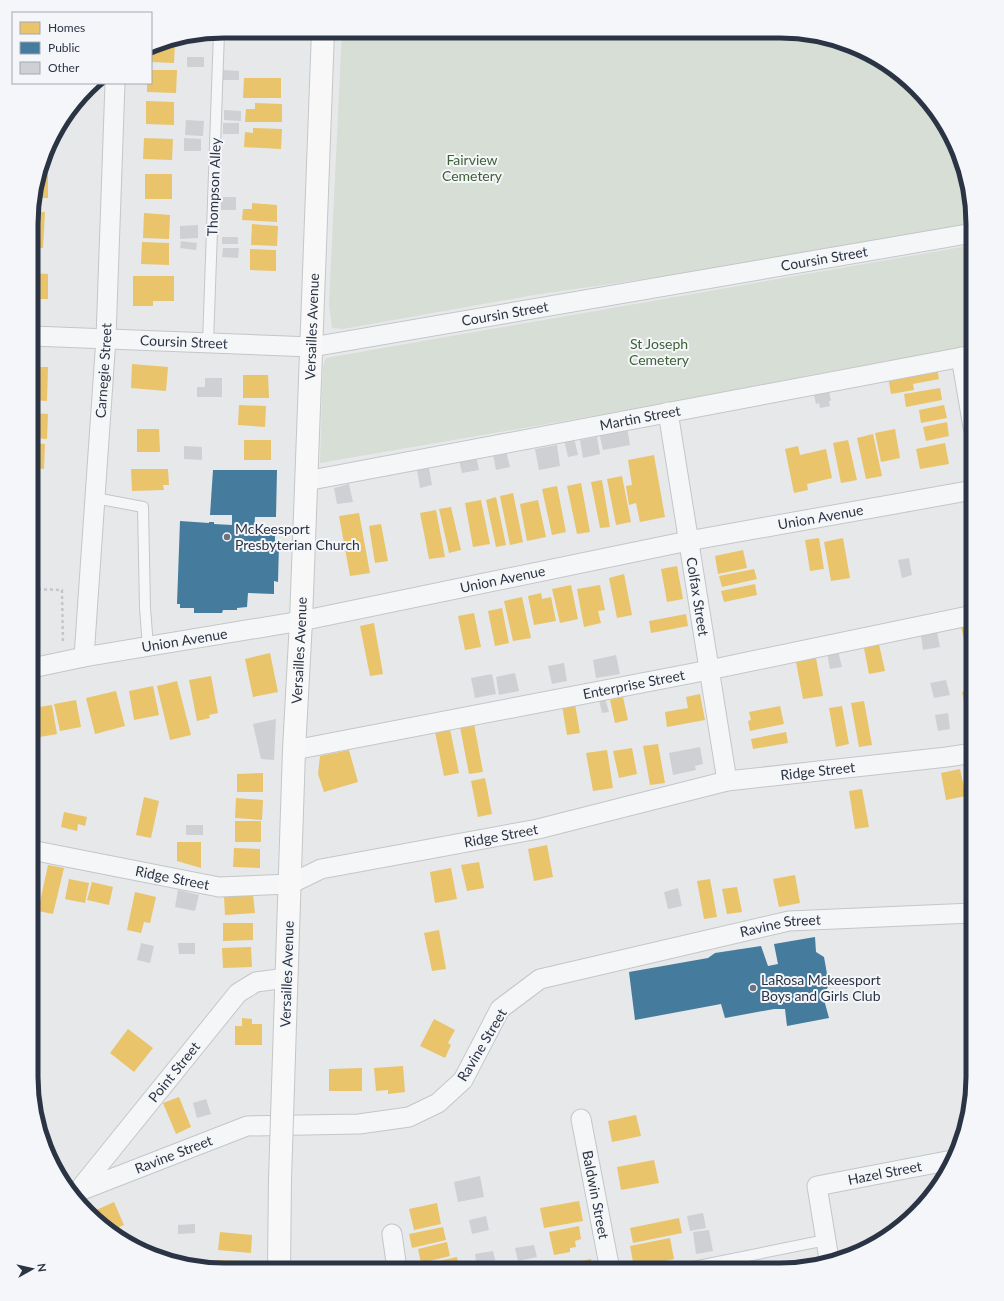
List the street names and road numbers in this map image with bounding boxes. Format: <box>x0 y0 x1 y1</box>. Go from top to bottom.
street label: Thompson Alley <box>203 137 224 237</box>
street label: Coursin Street <box>779 242 869 274</box>
street label: Versailles Avenue <box>301 273 322 380</box>
street label: Coursin Street <box>460 297 550 329</box>
street label: Carnegie Street <box>91 323 115 419</box>
street label: Coursin Street <box>140 331 228 352</box>
street label: Martin Street <box>598 401 682 433</box>
street label: Union Avenue <box>776 501 865 533</box>
street label: Colfax Street <box>683 556 713 637</box>
street label: Union Avenue <box>458 562 547 596</box>
street label: Versailles Avenue <box>288 597 310 704</box>
street label: Union Avenue <box>140 624 228 655</box>
street label: Enterprise Street <box>581 666 686 702</box>
street label: Ridge Street <box>779 758 856 783</box>
street label: Ridge Street <box>462 820 539 851</box>
street label: Ridge Street <box>134 862 211 893</box>
street label: Ravine Street <box>738 911 821 940</box>
street label: Versailles Avenue <box>276 920 297 1028</box>
street label: Ravine Street <box>453 1005 510 1084</box>
street label: Point Street <box>144 1038 203 1105</box>
street label: Ravine Street <box>132 1131 215 1177</box>
street label: Baldwin Street <box>579 1149 613 1240</box>
street label: Hazel Street <box>846 1157 923 1188</box>

